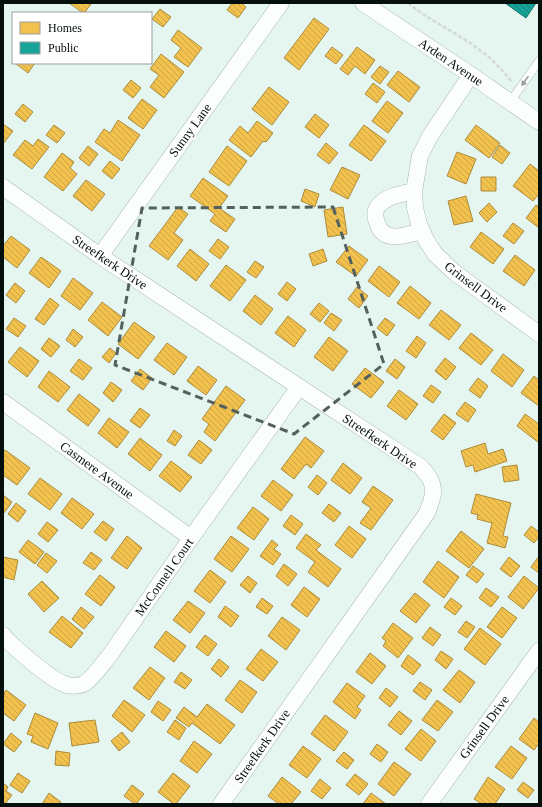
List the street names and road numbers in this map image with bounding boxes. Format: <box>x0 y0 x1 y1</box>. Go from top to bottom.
street label: Arden Avenue <box>416 35 486 89</box>
street label: Sunny Lane <box>166 100 215 160</box>
street label: Streefkerk Drive <box>70 231 150 293</box>
street label: Grinsell Drive <box>442 259 511 316</box>
street label: Streefkerk Drive <box>340 410 420 472</box>
street label: Casmere Avenue <box>57 438 137 502</box>
street label: McConnell Court <box>132 535 197 619</box>
street label: Grinsell Drive <box>456 692 512 762</box>
street label: Streefkerk Drive <box>231 706 293 786</box>

